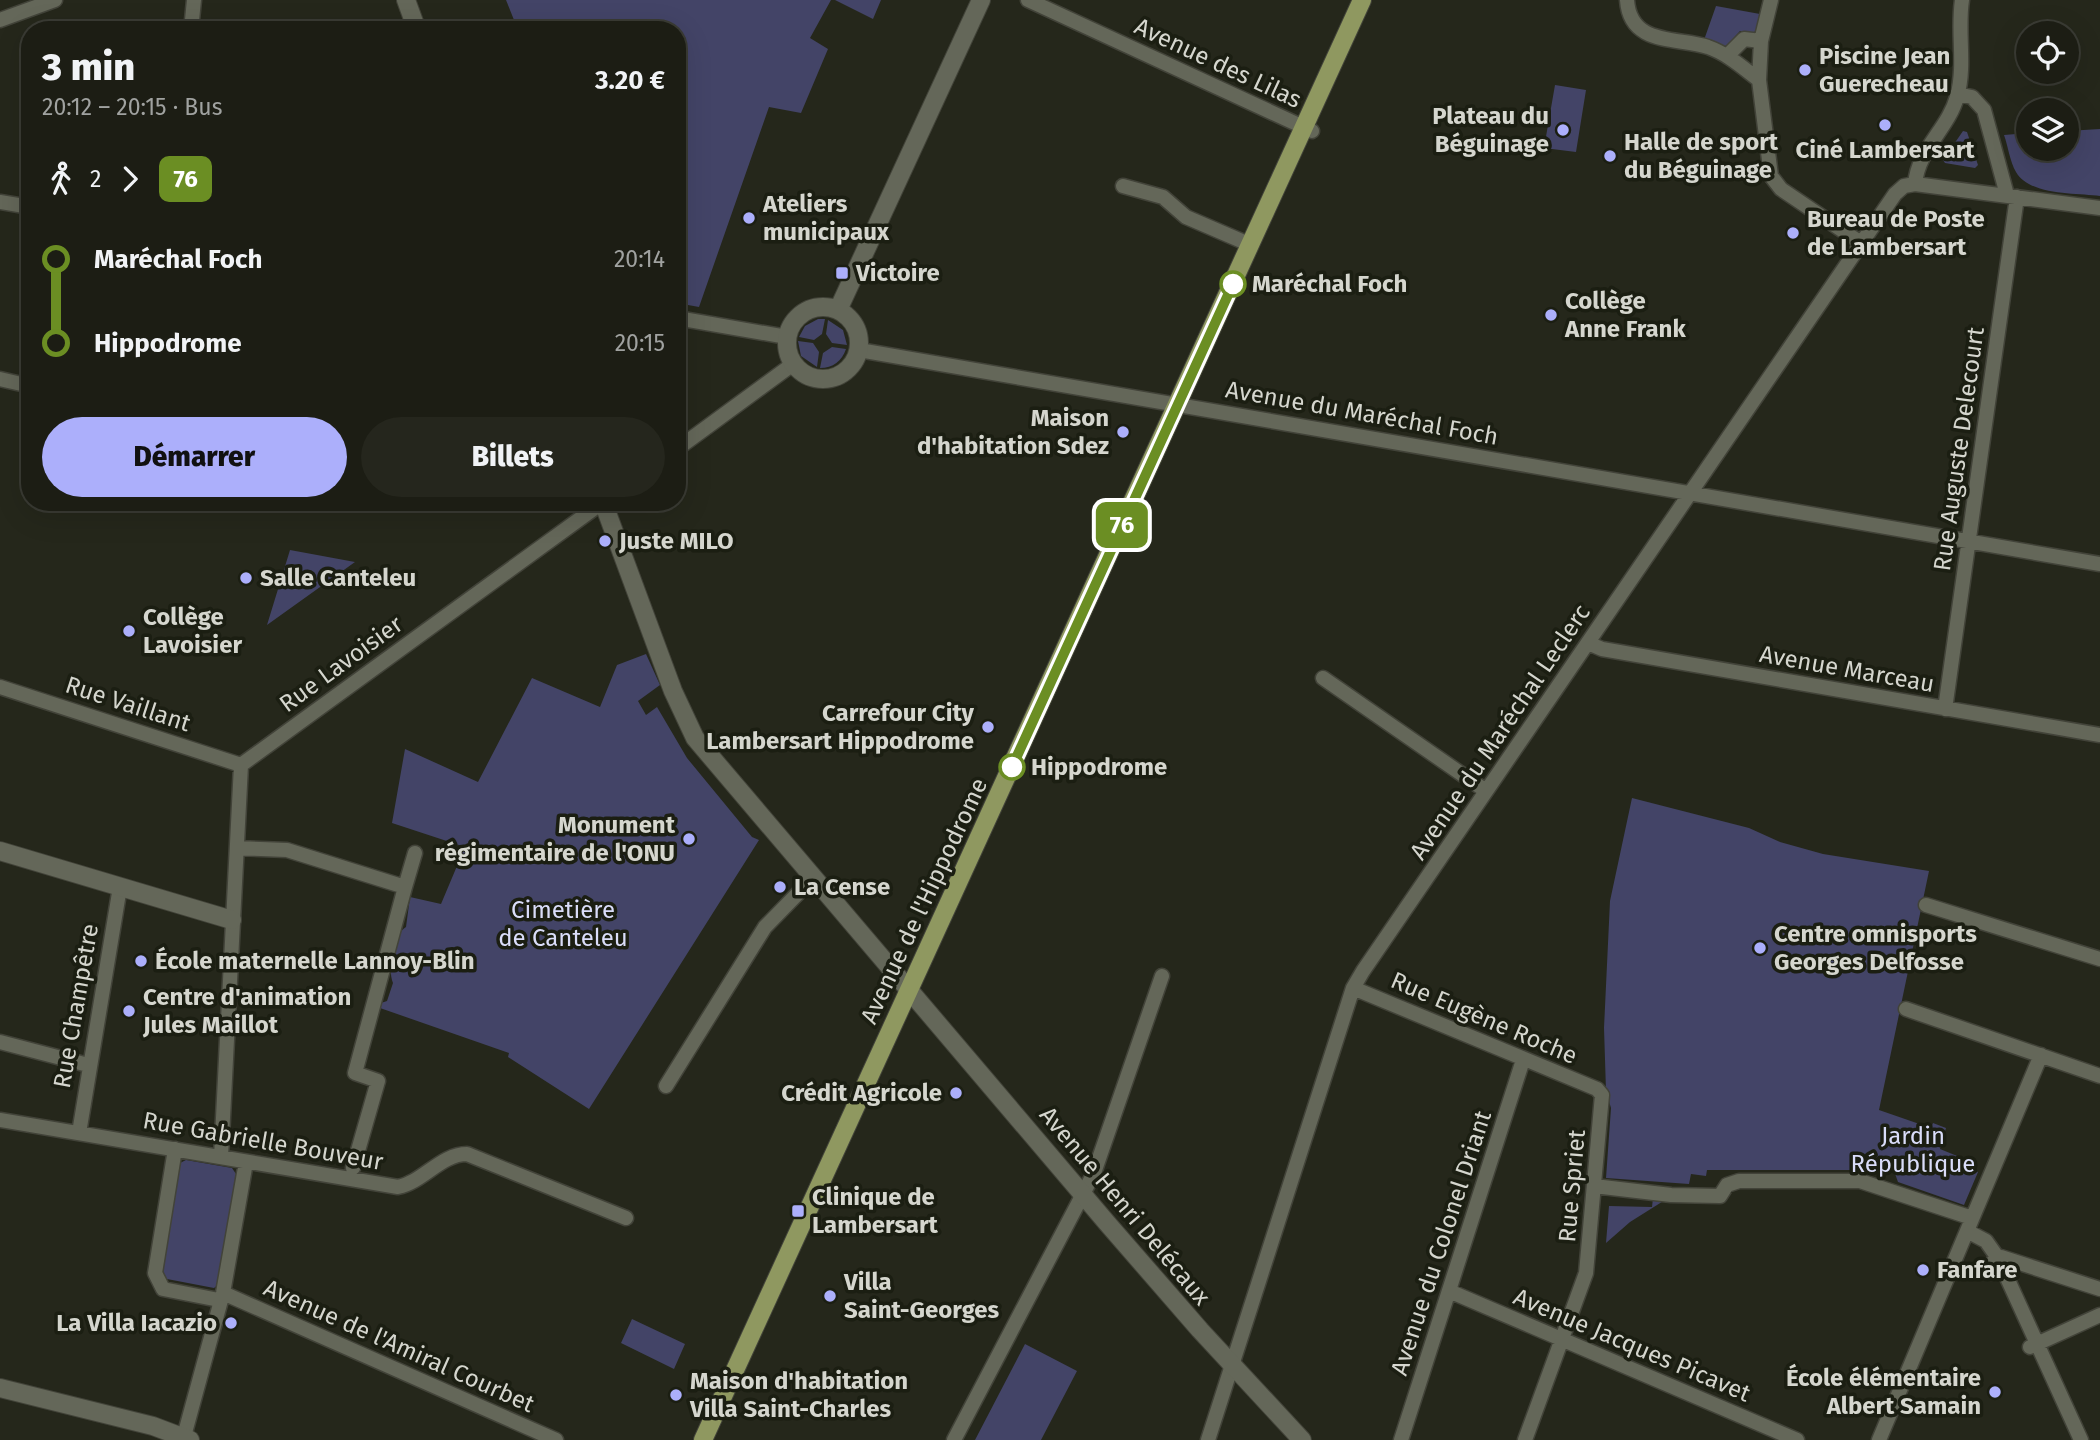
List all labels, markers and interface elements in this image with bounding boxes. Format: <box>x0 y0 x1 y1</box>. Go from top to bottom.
street label: Avenue des Lilas <box>1130 12 1306 114</box>
map controls <box>2016 21 2079 161</box>
button: locate <box>2016 21 2079 84</box>
place label: Piscine Jean Guerecheau <box>1819 42 1950 98</box>
text: 3 min <box>42 44 135 90</box>
marker: Piscine Jean Guerecheau <box>1797 62 1813 78</box>
text: 3.20 € <box>595 65 665 96</box>
text: 20:12 – 20:15 · Bus <box>42 93 222 121</box>
button: layers <box>2016 98 2079 161</box>
place label: Plateau du Béguinage <box>1432 102 1549 158</box>
marker: Ciné Lambersart <box>1877 117 1893 133</box>
marker: Plateau du Béguinage <box>1555 122 1571 138</box>
place label: Halle de sport du Béguinage <box>1624 128 1779 184</box>
place label: Ciné Lambersart <box>1795 136 1975 164</box>
marker: Halle de sport du Béguinage <box>1602 148 1618 164</box>
icon: walk <box>42 160 80 198</box>
icon: forward <box>111 160 149 198</box>
text: 2 <box>90 165 101 193</box>
text: 76 <box>173 165 198 193</box>
place label: Ateliers municipaux <box>762 190 890 246</box>
place label: Bureau de Poste de Lambersart <box>1807 205 1985 261</box>
marker: Ateliers municipaux <box>741 210 757 226</box>
marker: Bureau de Poste de Lambersart <box>1785 225 1801 241</box>
text: Maréchal Foch <box>94 244 262 275</box>
text: 20:14 <box>614 245 665 273</box>
place label: Victoire <box>855 259 940 287</box>
marker: Victoire <box>834 265 850 281</box>
place label: Maréchal Foch <box>1252 270 1407 298</box>
marker: Maréchal Foch <box>1220 271 1246 297</box>
place label: Collège Anne Frank <box>1564 287 1686 343</box>
marker: Collège Anne Frank <box>1543 307 1559 323</box>
street label: Rue Auguste Delecourt <box>1928 325 1990 573</box>
text: Hippodrome <box>94 328 242 359</box>
text: 20:15 <box>615 329 665 357</box>
street label: Avenue du Maréchal Foch <box>1224 375 1500 451</box>
place label: Maison d'habitation Sdez <box>917 404 1109 460</box>
button: Démarrer <box>42 417 347 497</box>
button: Billets <box>361 417 665 497</box>
marker: Maison d'habitation Sdez <box>1115 424 1131 440</box>
line badge: 76 <box>1090 502 1154 548</box>
text: 76 <box>1110 511 1134 539</box>
place label: Juste MILO <box>618 527 733 555</box>
marker: Juste MILO <box>597 533 613 549</box>
place label: Salle Canteleu <box>260 564 416 592</box>
marker: Salle Canteleu <box>238 570 254 586</box>
street label: Avenue du Maréchal Leclerc <box>1404 599 1596 865</box>
place label: Collège Lavoisier <box>143 603 242 659</box>
street label: Rue Lavoisier <box>274 610 409 718</box>
marker: Collège Lavoisier <box>121 623 137 639</box>
street label: Avenue Marceau <box>1757 640 1937 698</box>
street label: Rue Vaillant <box>62 671 194 737</box>
place label: Carrefour City Lambersart Hippodrome <box>706 699 975 755</box>
marker: Carrefour City Lambersart Hippodrome <box>980 719 996 735</box>
place label: Hippodrome <box>1031 753 1167 781</box>
marker: Hippodrome <box>999 754 1025 780</box>
street label: Avenue de l'Hippodrome <box>855 774 993 1028</box>
place label: Monument régimentaire de l'ONU <box>435 811 676 867</box>
marker: Monument régimentaire de l'ONU <box>681 831 697 847</box>
place label: La Cense <box>794 873 890 901</box>
marker: La Cense <box>772 879 788 895</box>
park label: Cimetière de Canteleu <box>498 896 628 952</box>
place label: Centre omnisports Georges Delfosse <box>1774 920 1977 976</box>
street label: Rue Champêtre <box>48 922 104 1090</box>
marker: Centre omnisports Georges Delfosse <box>1752 940 1768 956</box>
place label: École maternelle Lannoy-Blin <box>155 946 475 975</box>
marker: École maternelle Lannoy-Blin <box>133 953 149 969</box>
street label: Rue Eugène Roche <box>1387 966 1581 1070</box>
place label: Centre d'animation Jules Maillot <box>142 983 351 1039</box>
marker: Centre d'animation Jules Maillot <box>121 1003 137 1019</box>
place label: Crédit Agricole <box>781 1079 942 1107</box>
marker: Crédit Agricole <box>948 1085 964 1101</box>
street label: Avenue Henri Delécaux <box>1034 1101 1216 1311</box>
street label: Rue Gabrielle Bouveur <box>141 1106 386 1176</box>
street label: Avenue du Colonel Driant <box>1385 1107 1497 1379</box>
park label: Jardin République <box>1851 1122 1975 1178</box>
street label: Rue Spriet <box>1553 1128 1591 1244</box>
place label: Clinique de Lambersart <box>812 1183 939 1239</box>
marker: Clinique de Lambersart <box>790 1203 806 1219</box>
place label: Fanfare <box>1937 1256 2018 1284</box>
marker: Fanfare <box>1915 1262 1931 1278</box>
place label: Villa Saint-Georges <box>843 1268 1000 1324</box>
street label: Avenue de l'Amiral Courbet <box>259 1274 539 1418</box>
street label: Avenue Jacques Picavet <box>1509 1282 1755 1408</box>
marker: Villa Saint-Georges <box>822 1288 838 1304</box>
place label: La Villa Iacazio <box>56 1309 217 1337</box>
marker: La Villa Iacazio <box>223 1315 239 1331</box>
place label: École élémentaire Albert Samain <box>1786 1363 1981 1420</box>
place label: Maison d'habitation Villa Saint-Charles <box>689 1367 908 1423</box>
marker: École élémentaire Albert Samain <box>1987 1384 2003 1400</box>
marker: Maison d'habitation Villa Saint-Charles <box>668 1387 684 1403</box>

